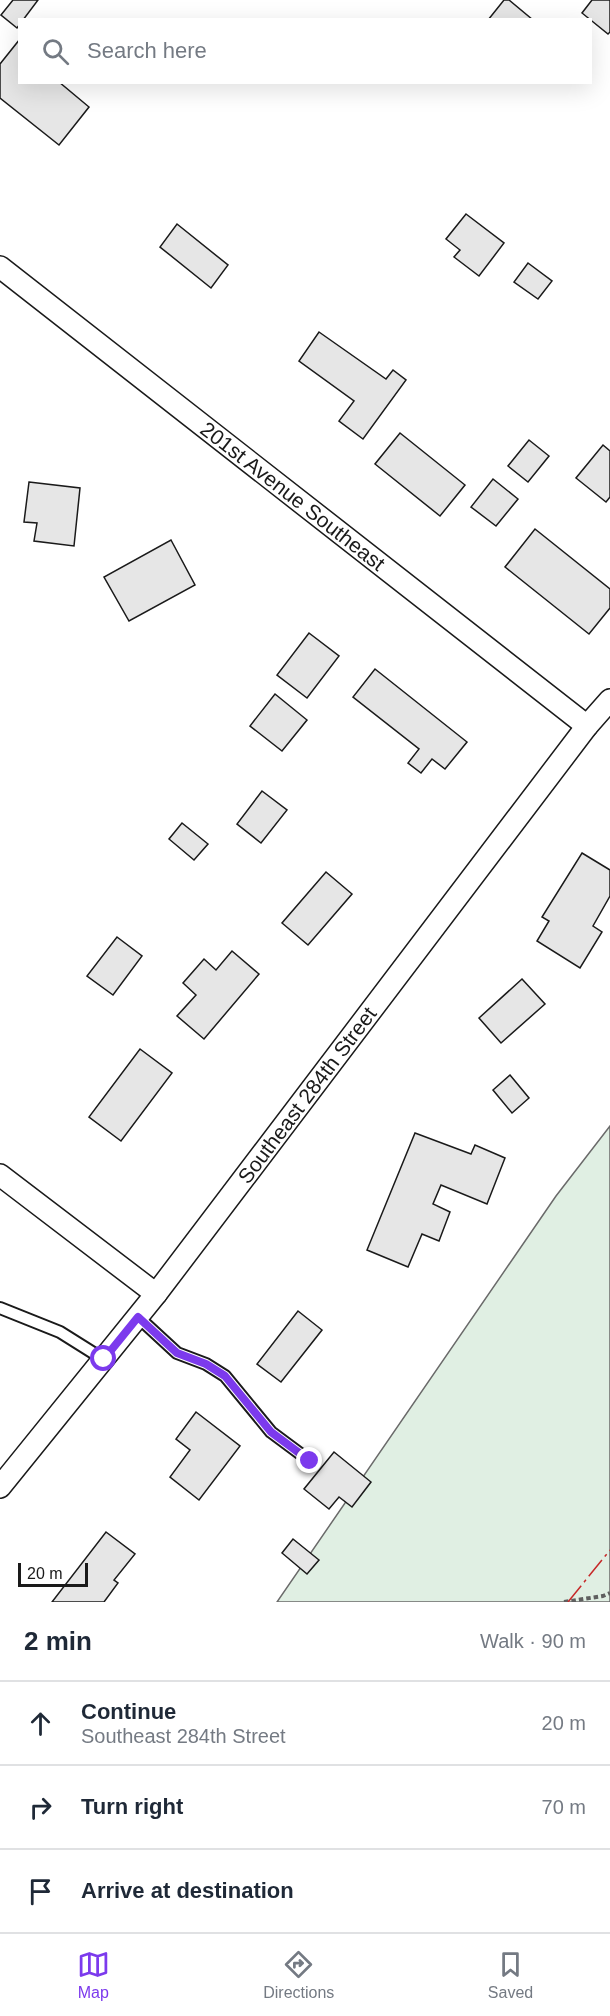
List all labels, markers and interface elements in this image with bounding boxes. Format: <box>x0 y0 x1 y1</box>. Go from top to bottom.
search box <box>18 18 592 84</box>
icon: search <box>39 35 72 68</box>
text: Search here <box>87 38 207 63</box>
street label: 201st Avenue Southeast <box>196 417 390 575</box>
street label: Southeast 284th Street <box>233 1002 381 1188</box>
route start <box>90 1345 116 1371</box>
route end <box>296 1447 322 1473</box>
scale bar <box>18 1560 88 1588</box>
text: 20 m <box>27 1565 63 1582</box>
text: 2 min <box>24 1626 92 1656</box>
text: Walk · 90 m <box>480 1630 586 1652</box>
text: Continue <box>81 1699 176 1724</box>
icon: ahead <box>24 1707 57 1740</box>
text: 20 m <box>542 1712 586 1734</box>
text: Southeast 284th Street <box>81 1725 286 1747</box>
icon: right <box>24 1791 57 1824</box>
text: Turn right <box>81 1794 183 1819</box>
text: 70 m <box>542 1796 586 1818</box>
icon: arrive <box>24 1875 57 1908</box>
text: Arrive at destination <box>81 1878 294 1903</box>
tab: Map <box>77 1948 110 2002</box>
tab: Directions <box>263 1948 334 2002</box>
tab: Saved <box>488 1948 533 2002</box>

